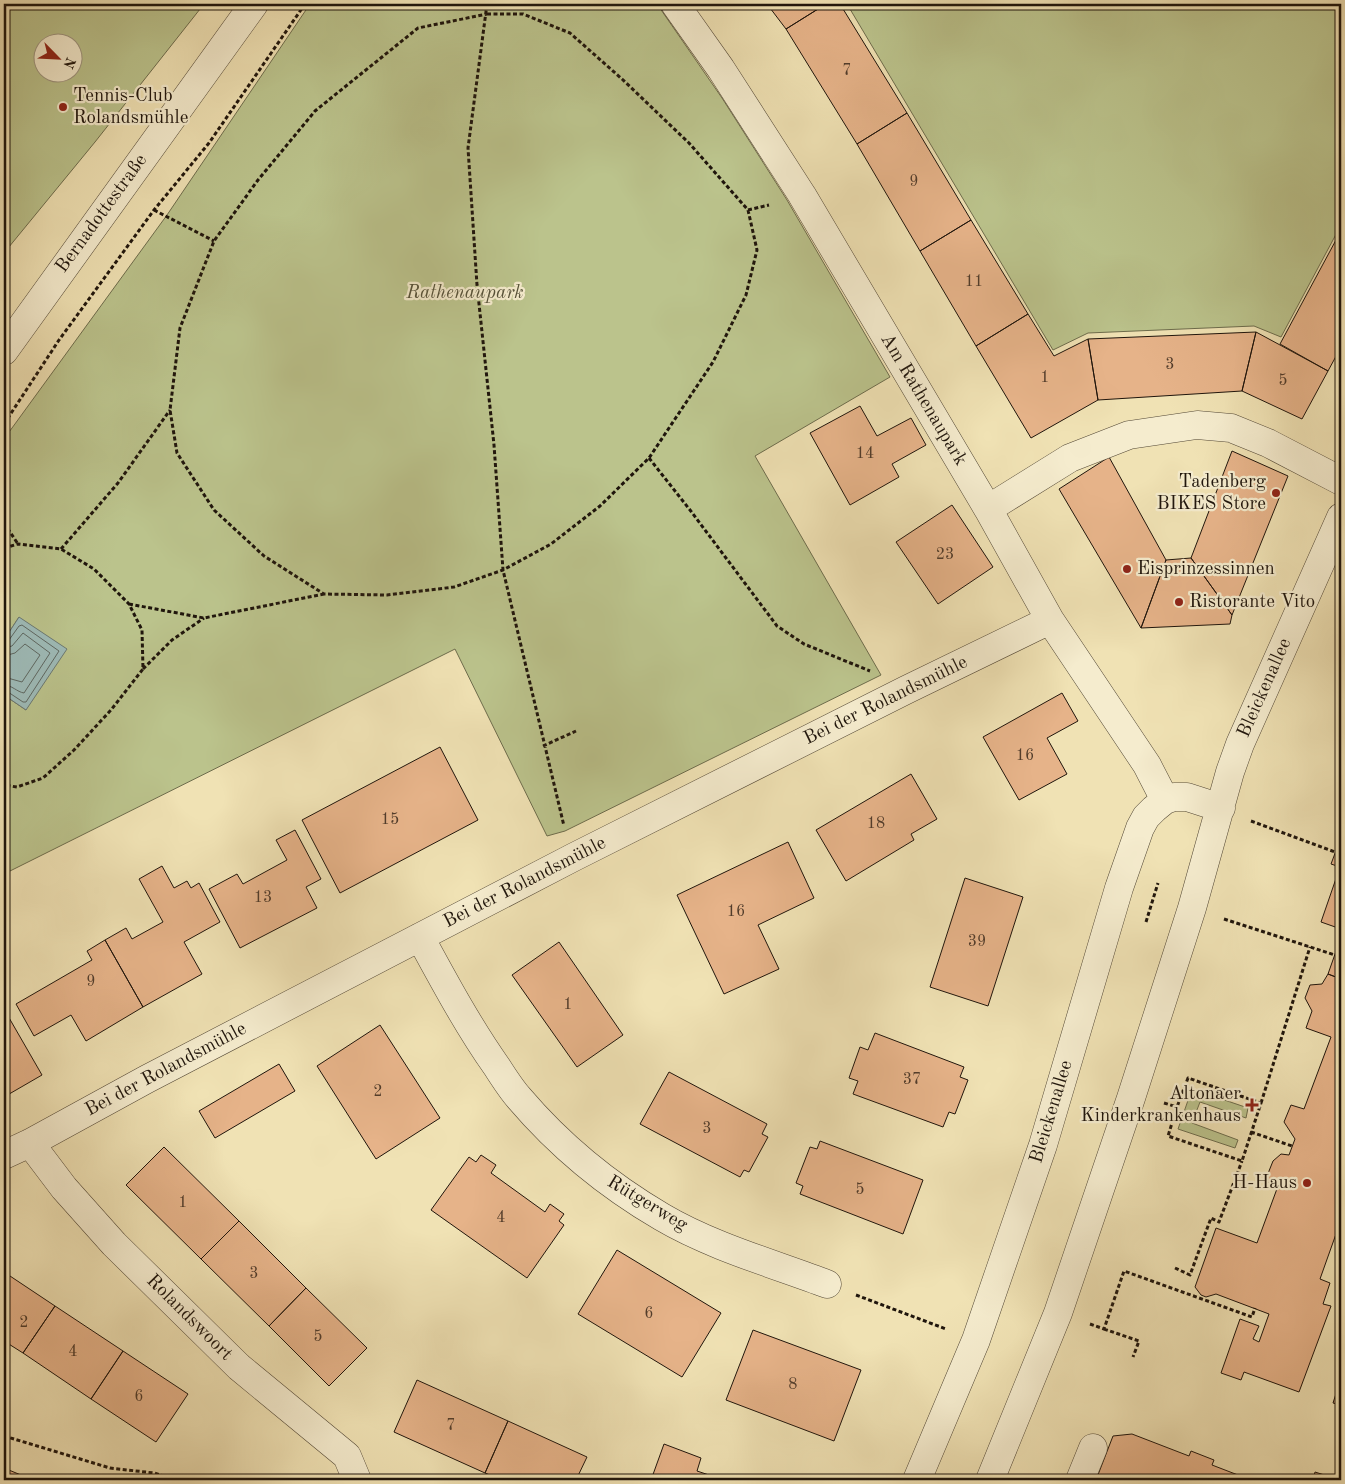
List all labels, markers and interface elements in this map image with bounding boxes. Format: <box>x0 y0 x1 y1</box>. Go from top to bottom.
north arrow <box>32 32 82 82</box>
text: N <box>60 55 78 71</box>
house number: 7 <box>842 63 852 79</box>
place label: Tennis-Club Rolandsmühle <box>73 87 188 128</box>
marker: Tennis-Club Rolandsmühle <box>57 101 69 113</box>
street label: Bernadottestraße <box>53 151 151 277</box>
house number: 9 <box>909 174 919 190</box>
house number: 11 <box>965 274 983 290</box>
park label: Rathenaupark <box>405 284 524 303</box>
street label: Am Rathenaupark <box>876 331 970 469</box>
house number: 3 <box>1165 357 1175 373</box>
house number: 1 <box>1040 370 1050 386</box>
house number: 5 <box>1278 373 1288 389</box>
house number: 14 <box>856 446 874 462</box>
place label: Tadenberg BIKES Store <box>1156 473 1267 514</box>
marker: Tadenberg BIKES Store <box>1270 487 1282 499</box>
house number: 23 <box>936 547 954 563</box>
place label: Eisprinzessinnen <box>1137 560 1275 579</box>
marker: Eisprinzessinnen <box>1121 563 1133 575</box>
place label: Ristorante Vito <box>1189 593 1315 612</box>
marker: Ristorante Vito <box>1173 596 1185 608</box>
street label: Bleickenallee <box>1235 636 1295 740</box>
street label: Bei der Rolandsmühle <box>801 653 971 749</box>
house number: 16 <box>1016 748 1034 764</box>
house number: 15 <box>381 812 399 828</box>
house number: 18 <box>867 816 885 832</box>
street label: Bei der Rolandsmühle <box>441 834 609 932</box>
house number: 13 <box>254 890 272 906</box>
house number: 16 <box>727 904 745 920</box>
house number: 39 <box>968 934 986 950</box>
house number: 9 <box>86 974 96 990</box>
house number: 1 <box>563 997 573 1013</box>
street label: Bei der Rolandsmühle <box>82 1019 250 1121</box>
street label: Bleickenallee <box>1027 1058 1077 1166</box>
house number: 37 <box>903 1072 921 1088</box>
house number: 2 <box>373 1084 383 1100</box>
place label: Altonaer Kinderkrankenhaus <box>1080 1085 1241 1126</box>
marker: Altonaer Kinderkrankenhaus <box>1245 1098 1259 1112</box>
house number: 3 <box>702 1121 712 1137</box>
street label: Rütgerweg <box>604 1173 691 1236</box>
place label: H-Haus <box>1232 1174 1297 1193</box>
marker: H-Haus <box>1301 1177 1313 1189</box>
house number: 5 <box>855 1182 865 1198</box>
house number: 1 <box>178 1195 188 1211</box>
house number: 4 <box>496 1210 506 1226</box>
house number: 3 <box>249 1266 259 1282</box>
street label: Rolandswoort <box>142 1271 236 1365</box>
house number: 6 <box>644 1306 654 1322</box>
house number: 2 <box>19 1315 29 1331</box>
house number: 5 <box>313 1329 323 1345</box>
house number: 4 <box>68 1344 78 1360</box>
house number: 8 <box>788 1377 798 1393</box>
house number: 6 <box>134 1389 144 1405</box>
house number: 7 <box>446 1418 456 1434</box>

